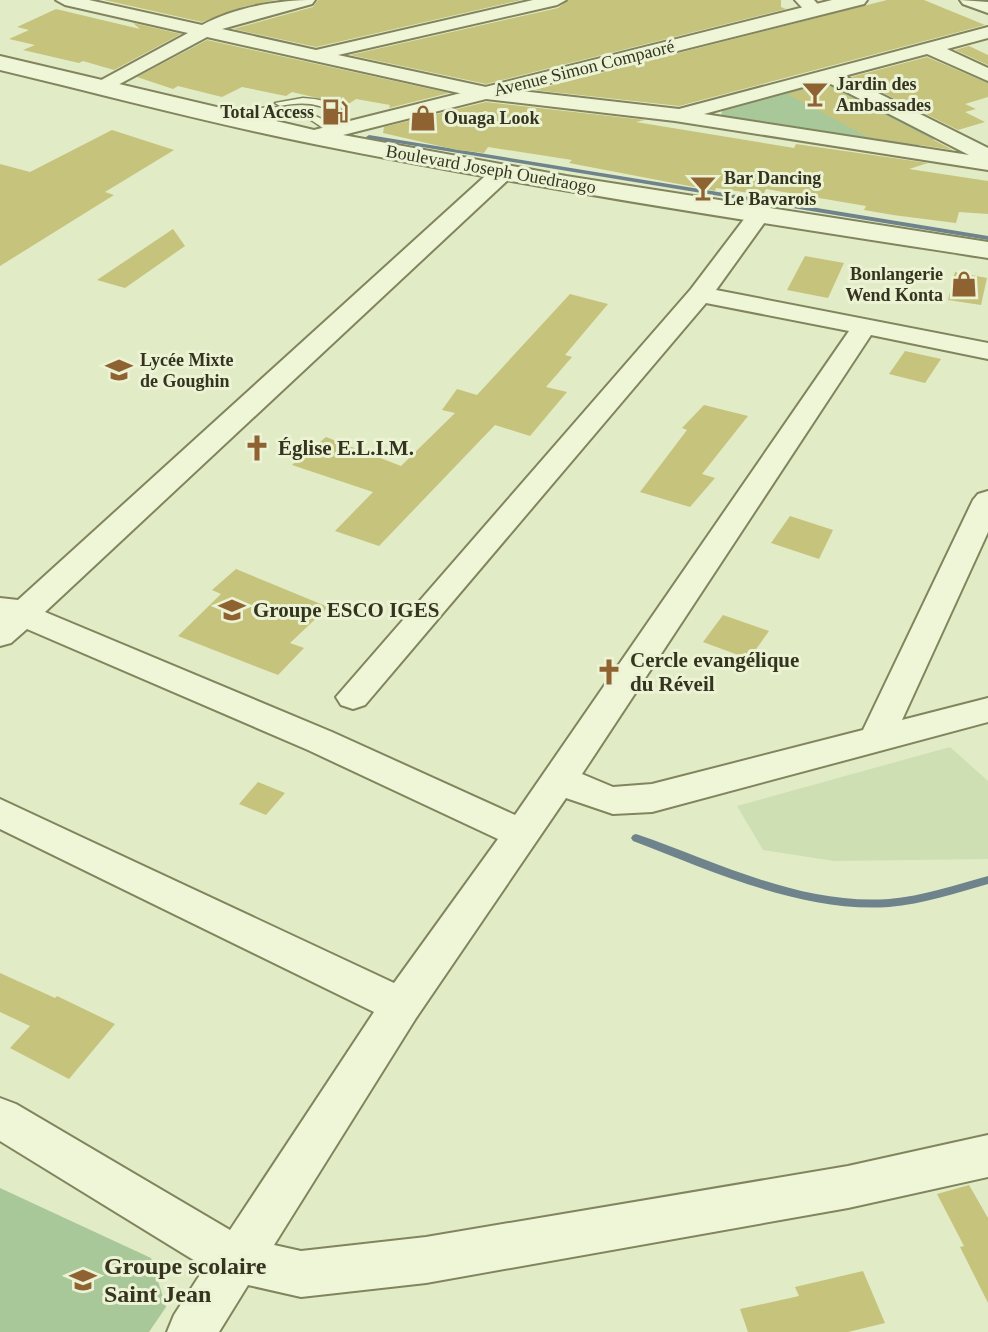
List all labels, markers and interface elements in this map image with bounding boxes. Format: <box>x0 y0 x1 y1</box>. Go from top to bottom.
street label: Avenue Simon Compaoré <box>492 36 676 100</box>
place label: Jardin des Ambassades <box>836 74 931 115</box>
bar icon: Jardin des Ambassades <box>800 79 830 109</box>
fuel station icon: Total Access <box>320 97 350 127</box>
place label: Total Access <box>220 102 314 122</box>
shop icon: Ouaga Look <box>408 103 438 133</box>
place label: Ouaga Look <box>444 108 540 128</box>
street label: Boulevard Joseph Ouedraogo <box>384 141 598 197</box>
place label: Bar Dancing Le Bavarois <box>724 168 821 209</box>
bar icon: Bar Dancing Le Bavarois <box>688 173 718 203</box>
place label: Bonlangerie Wend Konta <box>845 264 943 305</box>
shop icon: Bonlangerie Wend Konta <box>949 269 979 299</box>
place label: Lycée Mixte de Goughin <box>140 350 233 391</box>
school or university icon: Lycée Mixte de Goughin <box>104 355 134 385</box>
church icon: Église E.L.I.M. <box>242 433 272 463</box>
place label: Église E.L.I.M. <box>278 436 414 460</box>
school or university icon: Groupe ESCO IGES <box>217 595 247 625</box>
place label: Groupe ESCO IGES <box>253 598 439 622</box>
place label: Cercle evangélique du Réveil <box>630 648 799 696</box>
church icon: Cercle evangélique du Réveil <box>594 657 624 687</box>
place label: Groupe scolaire Saint Jean <box>104 1253 267 1307</box>
school or university icon: Groupe scolaire Saint Jean <box>68 1265 98 1295</box>

